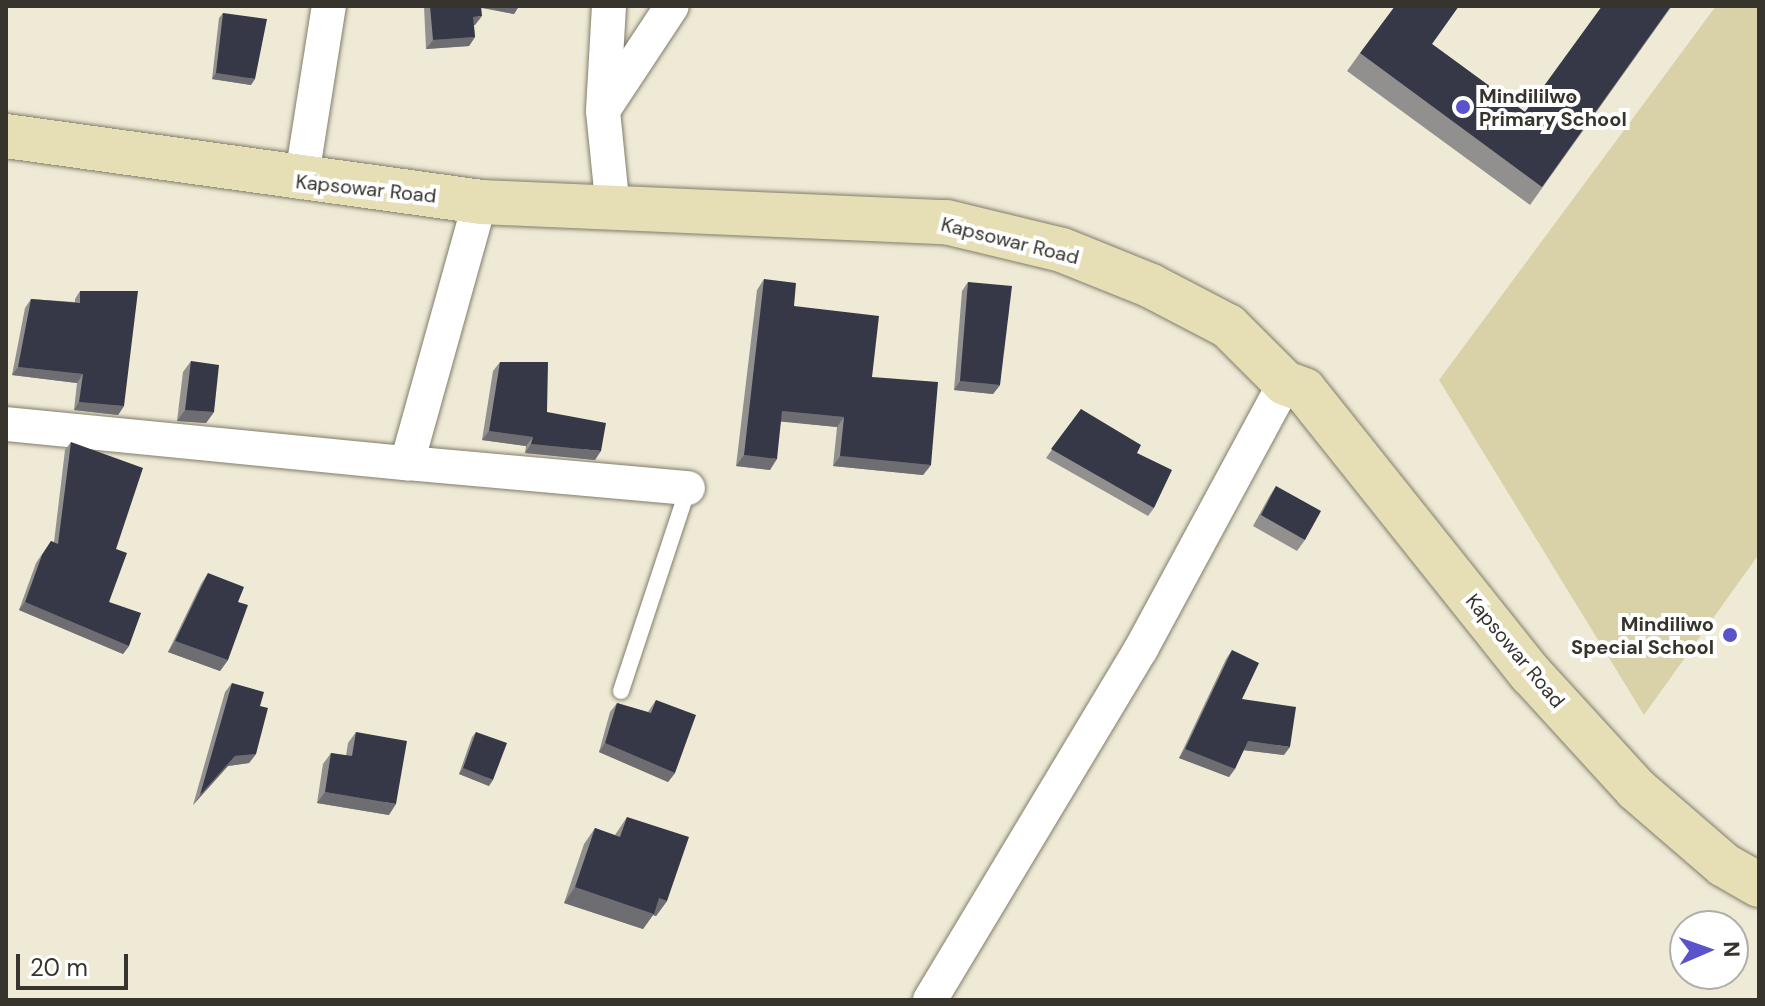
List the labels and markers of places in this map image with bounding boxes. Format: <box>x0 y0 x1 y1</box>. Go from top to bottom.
place label: Mindililwo Primary School <box>1479 84 1627 131</box>
marker: Mindililwo Primary School <box>1454 98 1472 116</box>
place label: Mindiliwo Special School <box>1571 612 1714 659</box>
marker: Mindiliwo Special School <box>1721 626 1739 644</box>

